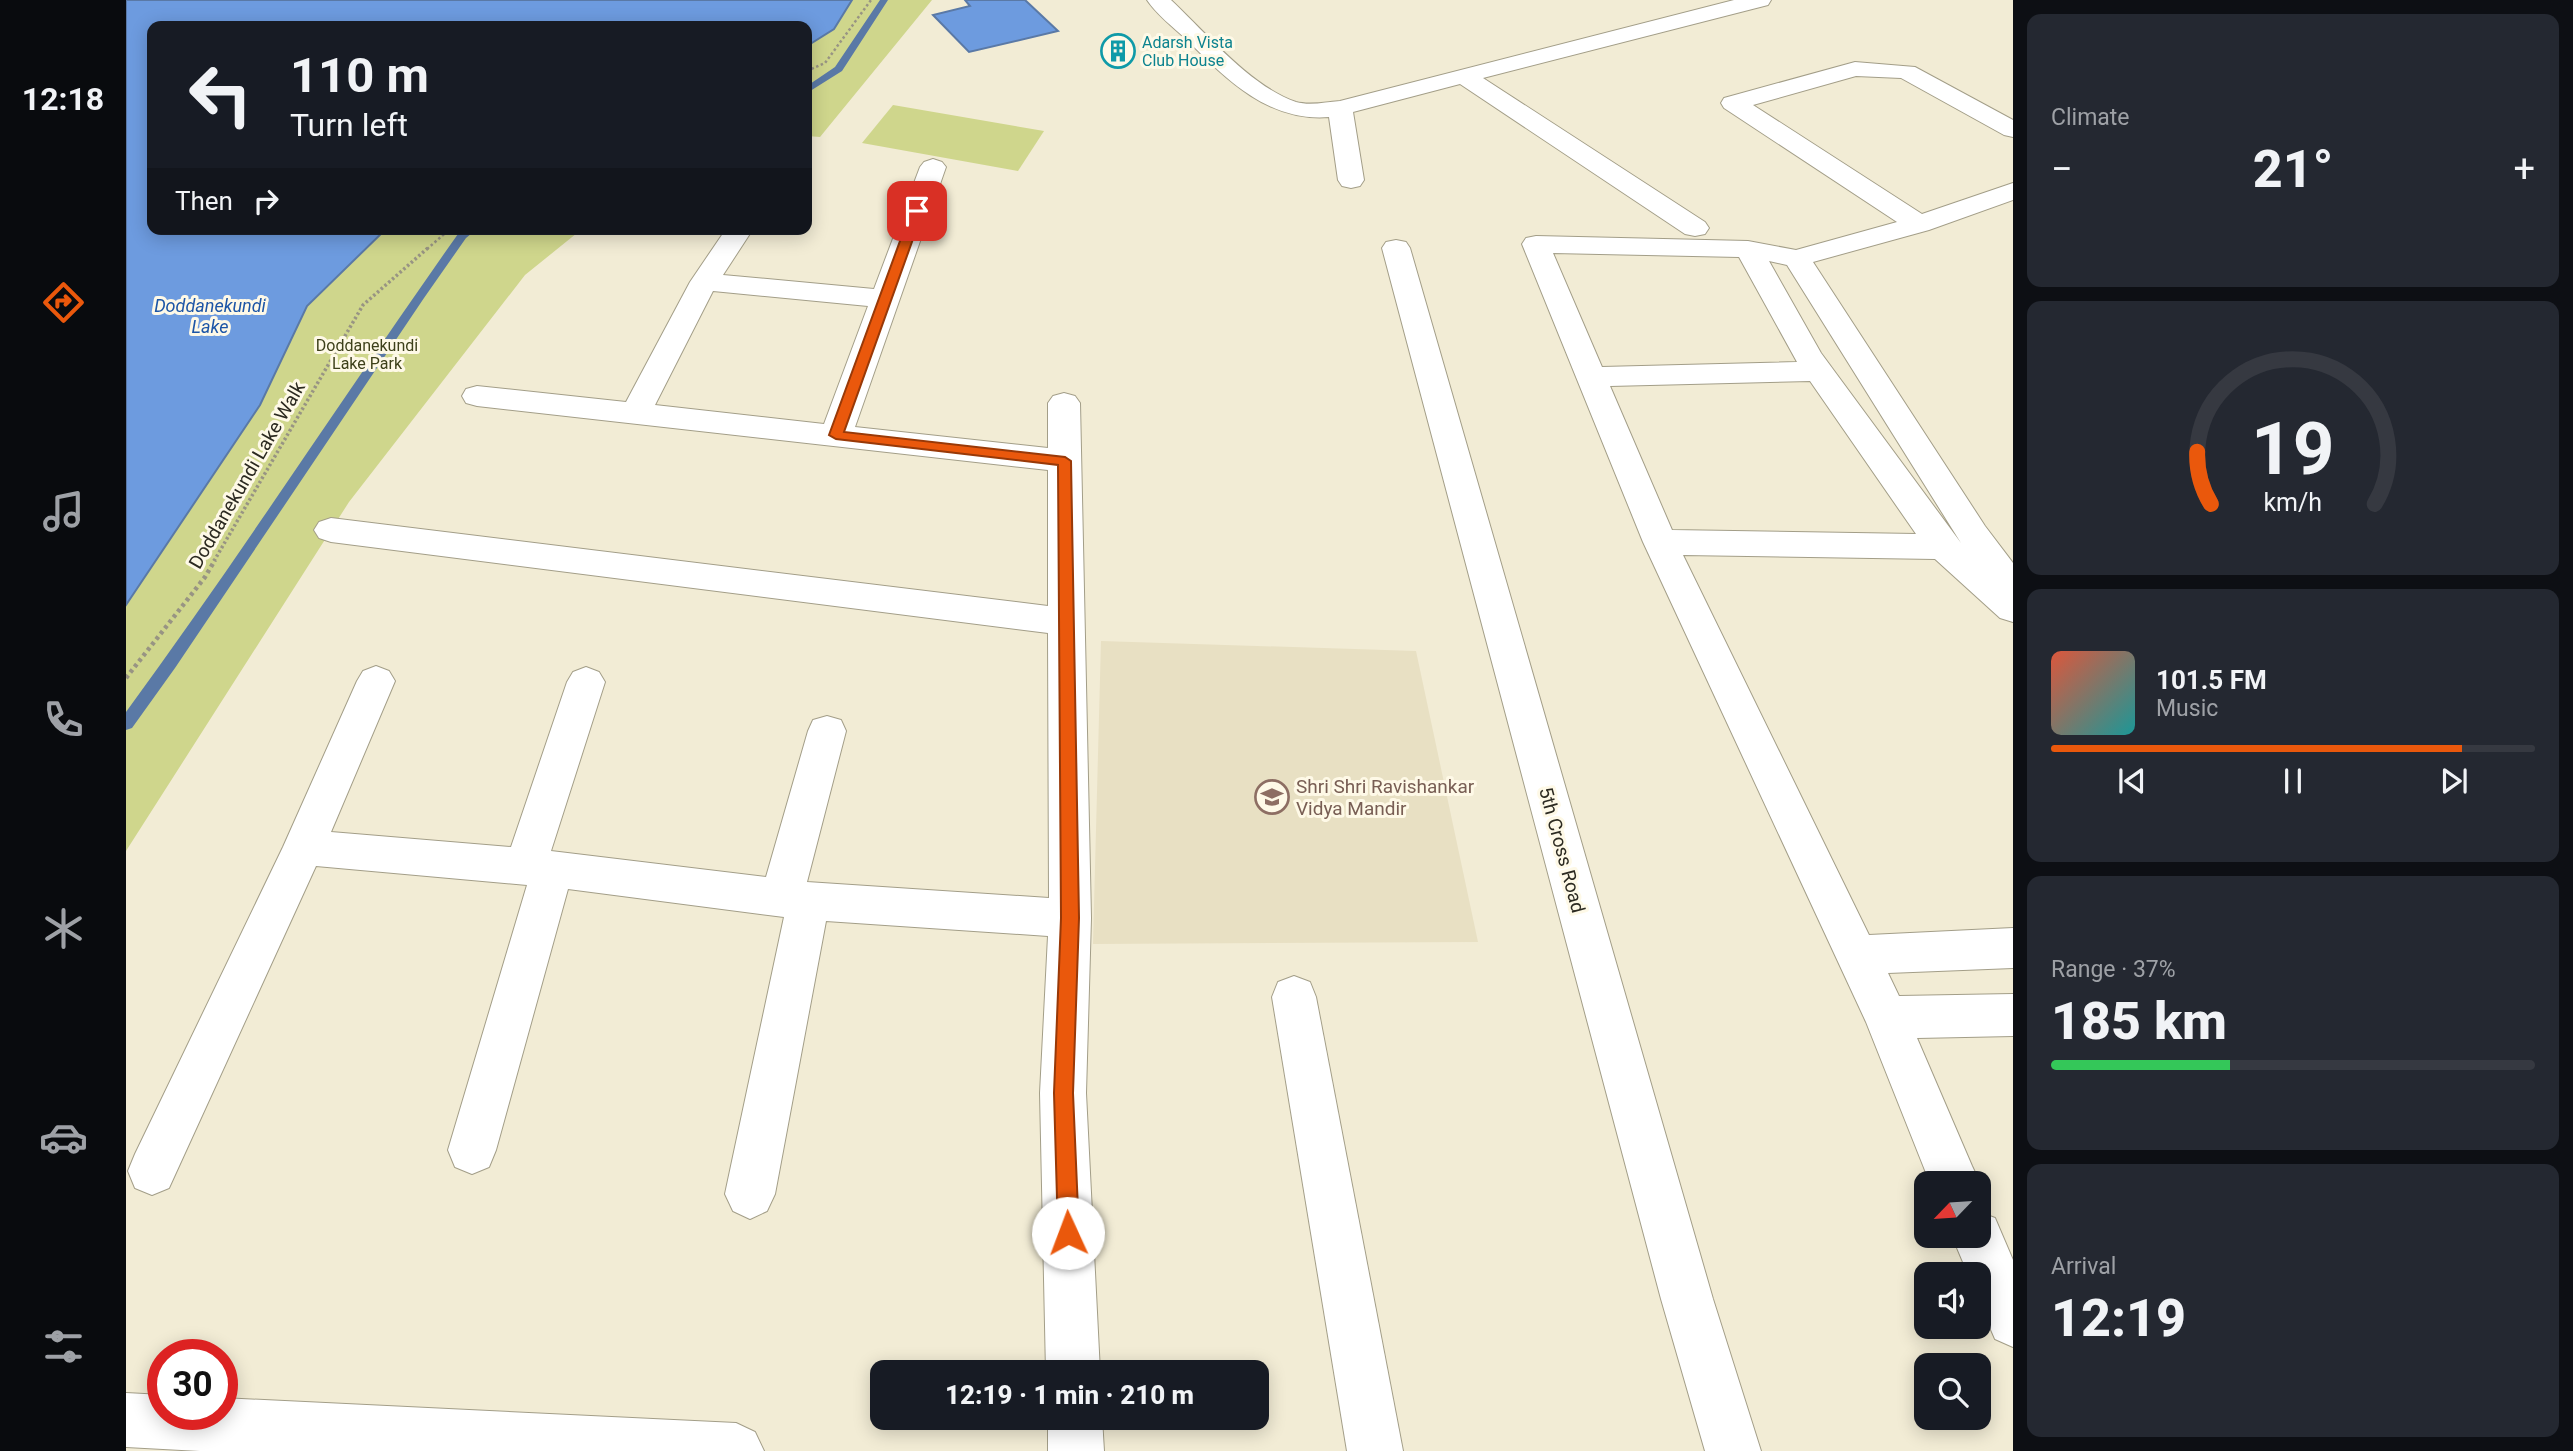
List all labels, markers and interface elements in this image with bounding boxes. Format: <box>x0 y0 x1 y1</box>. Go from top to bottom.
building icon: Adarsh Vista Club House <box>1099 32 1137 70</box>
place label: Adarsh Vista Club House <box>1142 33 1233 70</box>
text: 110 m <box>290 47 429 104</box>
icon: left <box>175 49 266 140</box>
text: 12:18 <box>22 80 104 118</box>
text: Climate <box>2051 104 2130 131</box>
text: Turn left <box>290 106 408 144</box>
text: 21° <box>2253 139 2333 200</box>
text: − <box>2051 147 2073 191</box>
text: + <box>2513 147 2535 191</box>
pin <box>887 181 947 241</box>
icon: right <box>247 182 285 220</box>
text: Then <box>175 186 233 216</box>
icon: arrive <box>898 192 936 230</box>
icon: directions <box>39 278 88 327</box>
water label: Doddanekundi Lake <box>154 295 267 337</box>
park label: Doddanekundi Lake Park <box>316 336 418 373</box>
street label: Doddanekundi Lake Walk <box>184 377 310 573</box>
text: 19 <box>2251 407 2335 493</box>
icon: music <box>39 487 88 536</box>
text: km/h <box>2264 488 2322 517</box>
text: 101.5 FM <box>2156 665 2267 695</box>
icon: phone <box>39 695 88 744</box>
text: Music <box>2156 695 2218 722</box>
icon: previous <box>2113 762 2151 800</box>
icon: pause <box>2274 762 2312 800</box>
icon: next <box>2435 762 2473 800</box>
place label: Shri Shri Ravishankar Vidya Mandir <box>1296 775 1475 820</box>
school or university icon: Shri Shri Ravishankar Vidya Mandir <box>1253 778 1291 816</box>
street label: 5th Cross Road <box>1534 785 1590 915</box>
icon: climate <box>39 904 88 953</box>
text: Range · 37% <box>2051 956 2176 983</box>
text: 185 km <box>2051 991 2227 1052</box>
icon: car <box>39 1113 88 1162</box>
north arrow <box>1914 1171 1992 1248</box>
map controls <box>1914 1171 1991 1430</box>
position arrow <box>1031 1196 1105 1270</box>
text: Arrival <box>2051 1253 2116 1280</box>
button: sound <box>1914 1262 1991 1339</box>
text: 12:19 <box>2051 1288 2186 1349</box>
icon: filters <box>39 1322 88 1371</box>
speed limit sign: 30 <box>147 1339 238 1430</box>
button: search <box>1914 1353 1991 1430</box>
text: 12:19 · 1 min · 210 m <box>945 1380 1194 1410</box>

